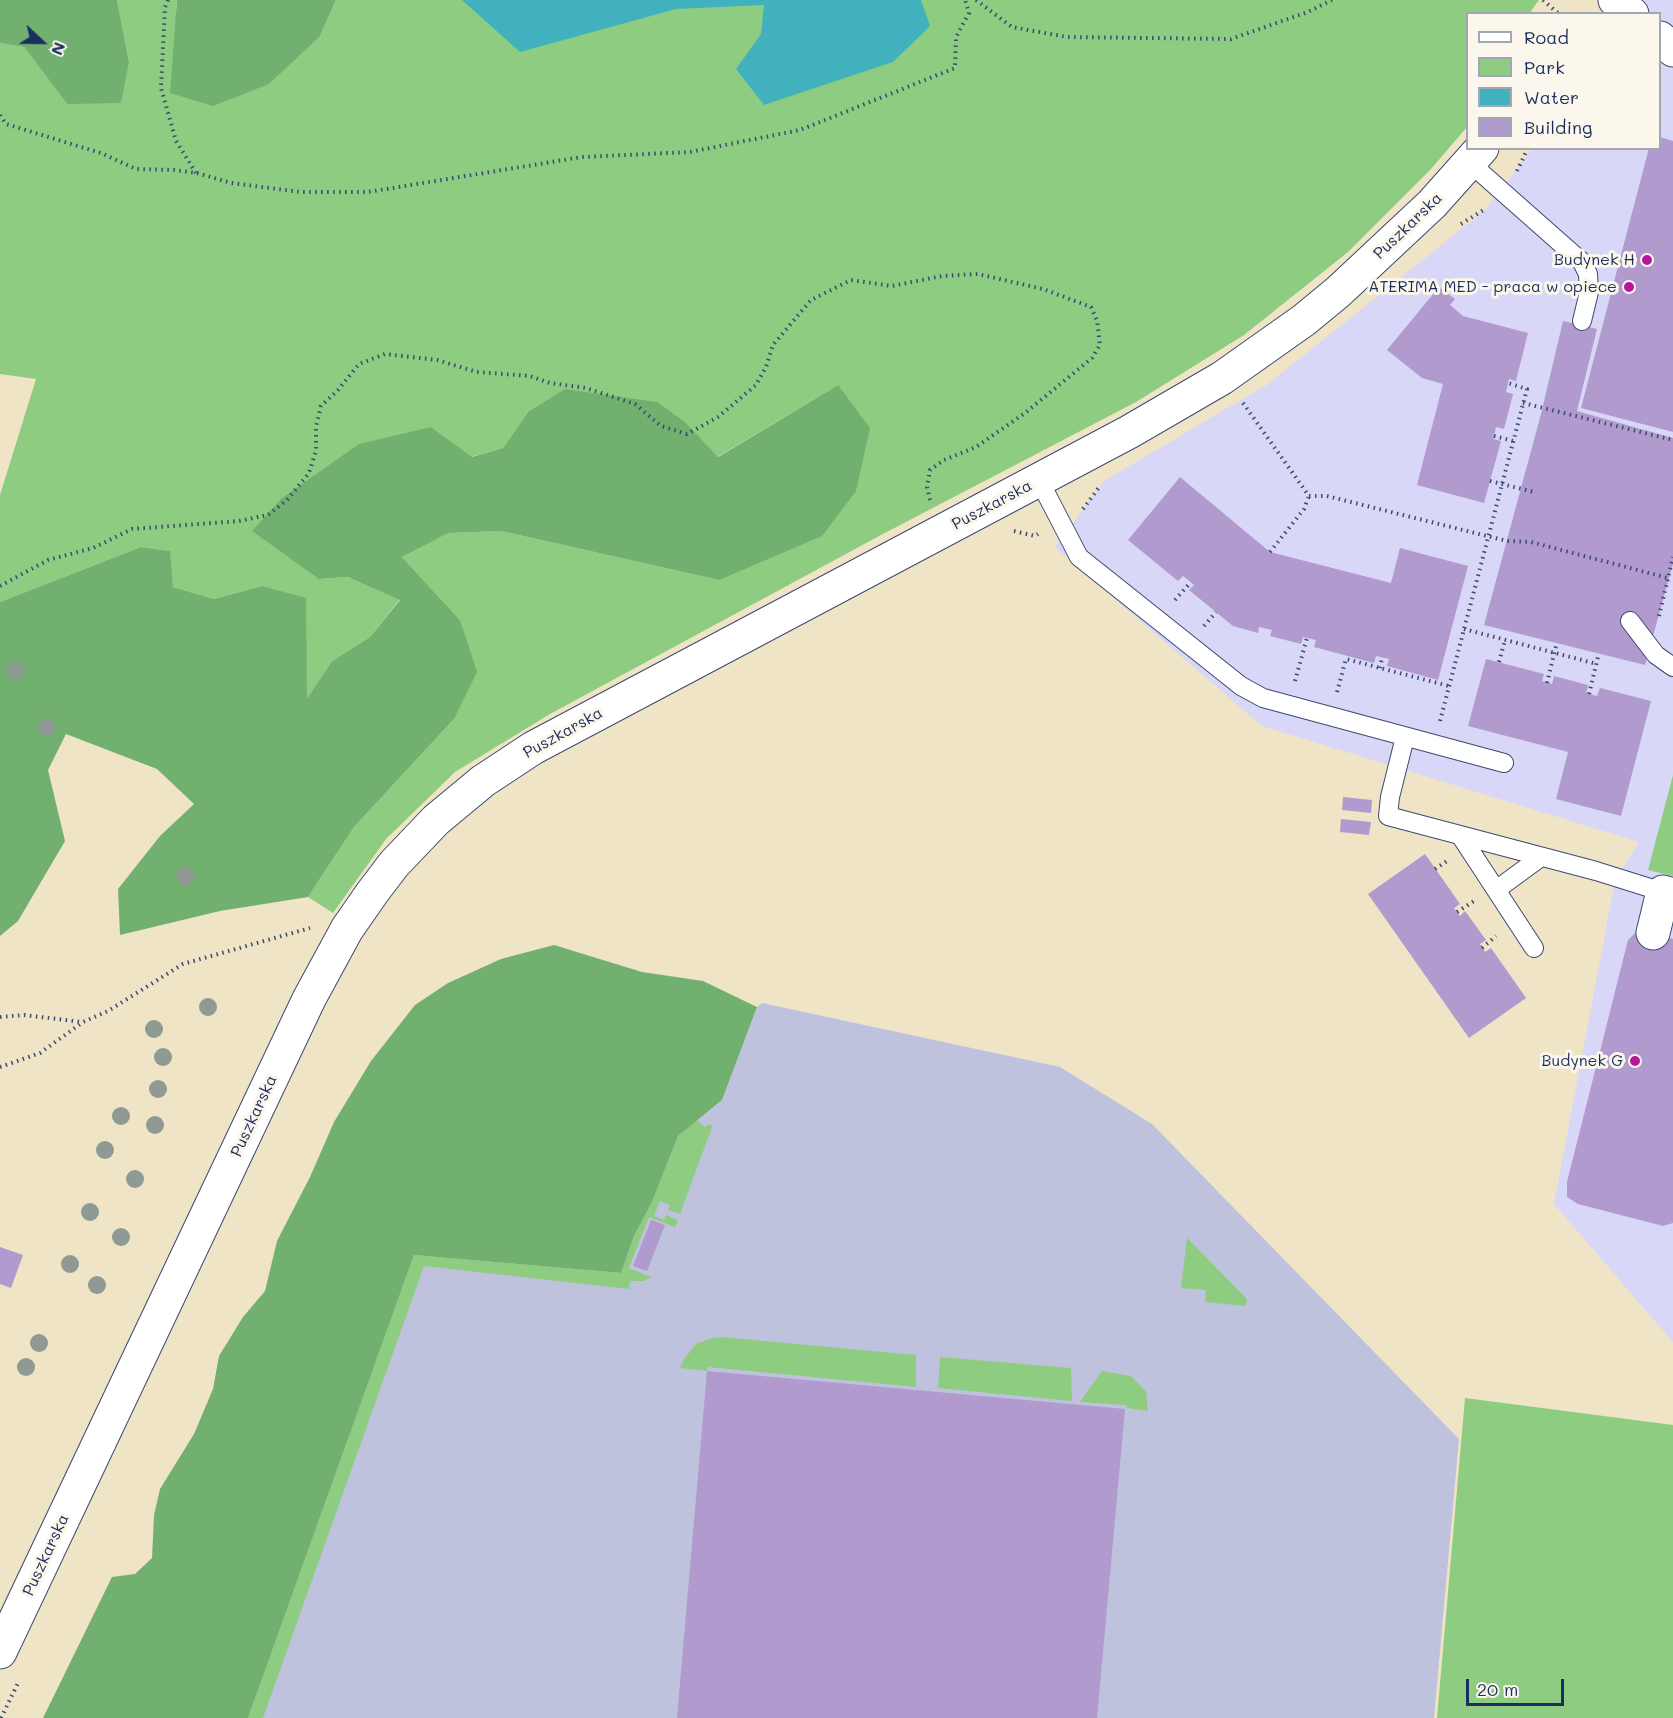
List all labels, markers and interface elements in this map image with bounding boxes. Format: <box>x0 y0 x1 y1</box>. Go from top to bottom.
north arrow <box>12 12 72 72</box>
legend <box>1466 12 1661 150</box>
text: Road <box>1524 25 1569 49</box>
text: N <box>47 39 71 58</box>
text: Park <box>1524 55 1565 79</box>
text: Water <box>1524 85 1579 109</box>
text: Building <box>1524 115 1592 139</box>
street label: Puszkarska <box>1370 189 1446 263</box>
place label: Budynek H <box>1554 250 1635 270</box>
marker: Budynek H <box>1640 253 1654 267</box>
place label: ATERIMA MED - praca w opiece <box>1368 277 1617 297</box>
marker: ATERIMA MED - praca w opiece <box>1622 280 1636 294</box>
street label: Puszkarska <box>949 476 1035 534</box>
street label: Puszkarska <box>520 703 606 763</box>
place label: Budynek G <box>1542 1051 1623 1071</box>
marker: Budynek G <box>1628 1054 1642 1068</box>
street label: Puszkarska <box>227 1072 281 1160</box>
street label: Puszkarska <box>19 1511 73 1599</box>
scale bar <box>1469 1667 1566 1705</box>
text: 20 m <box>1477 1677 1518 1701</box>

